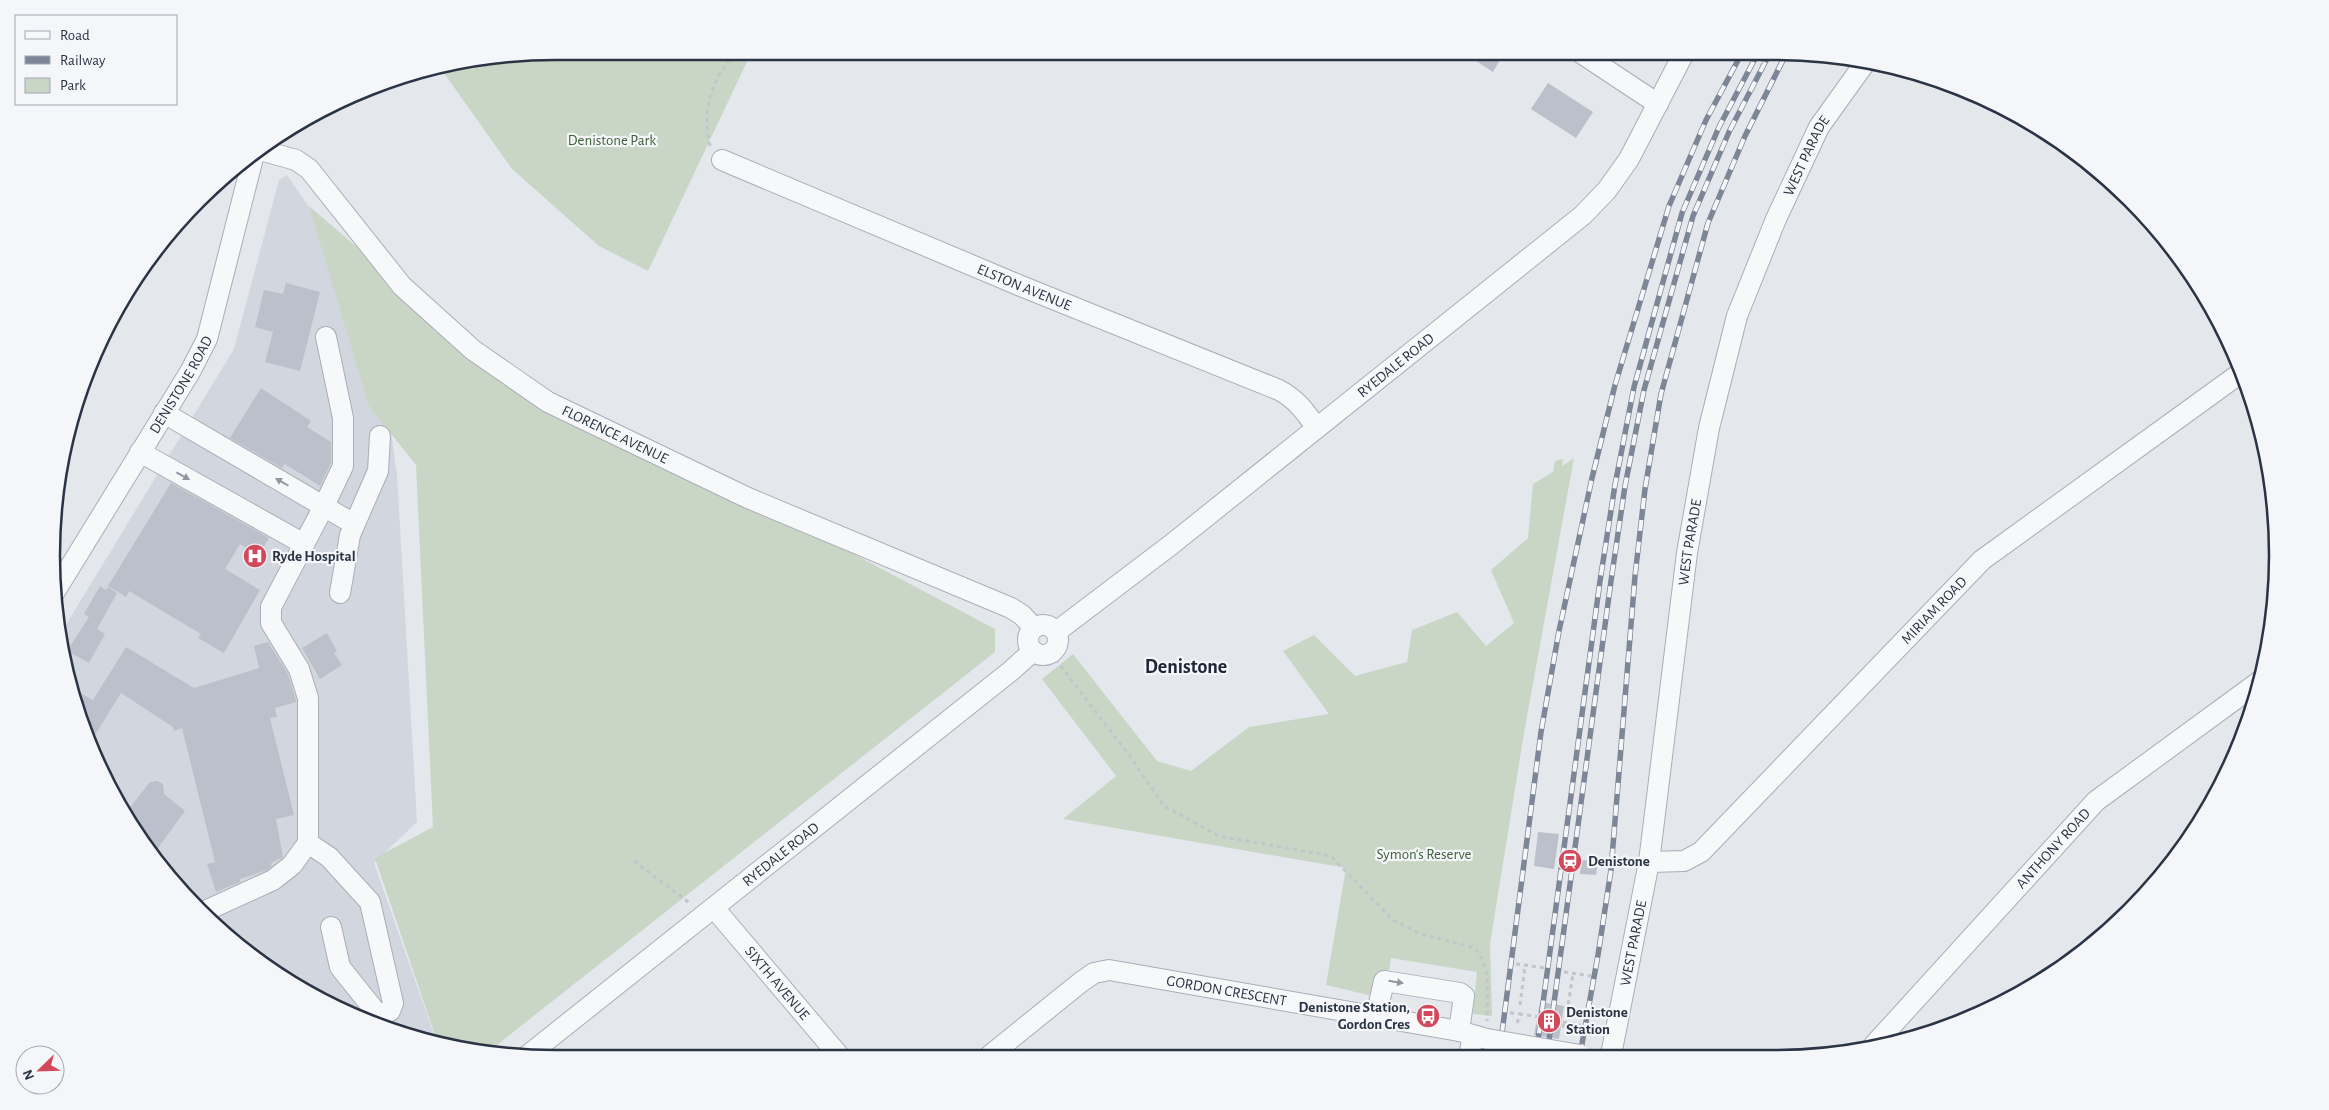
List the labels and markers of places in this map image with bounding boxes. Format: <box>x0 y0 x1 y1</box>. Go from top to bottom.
hospital icon: Ryde Hospital <box>242 543 268 569</box>
place label: Ryde Hospital <box>272 549 356 564</box>
station icon: Denistone <box>1557 848 1583 874</box>
place label: Denistone <box>1588 854 1650 869</box>
place label: Denistone Station, Gordon Cres <box>1299 1000 1410 1032</box>
bus stop icon: Denistone Station, Gordon Cres <box>1415 1003 1441 1029</box>
place label: Denistone Station <box>1566 1005 1628 1037</box>
building icon: Denistone Station <box>1536 1008 1562 1034</box>

